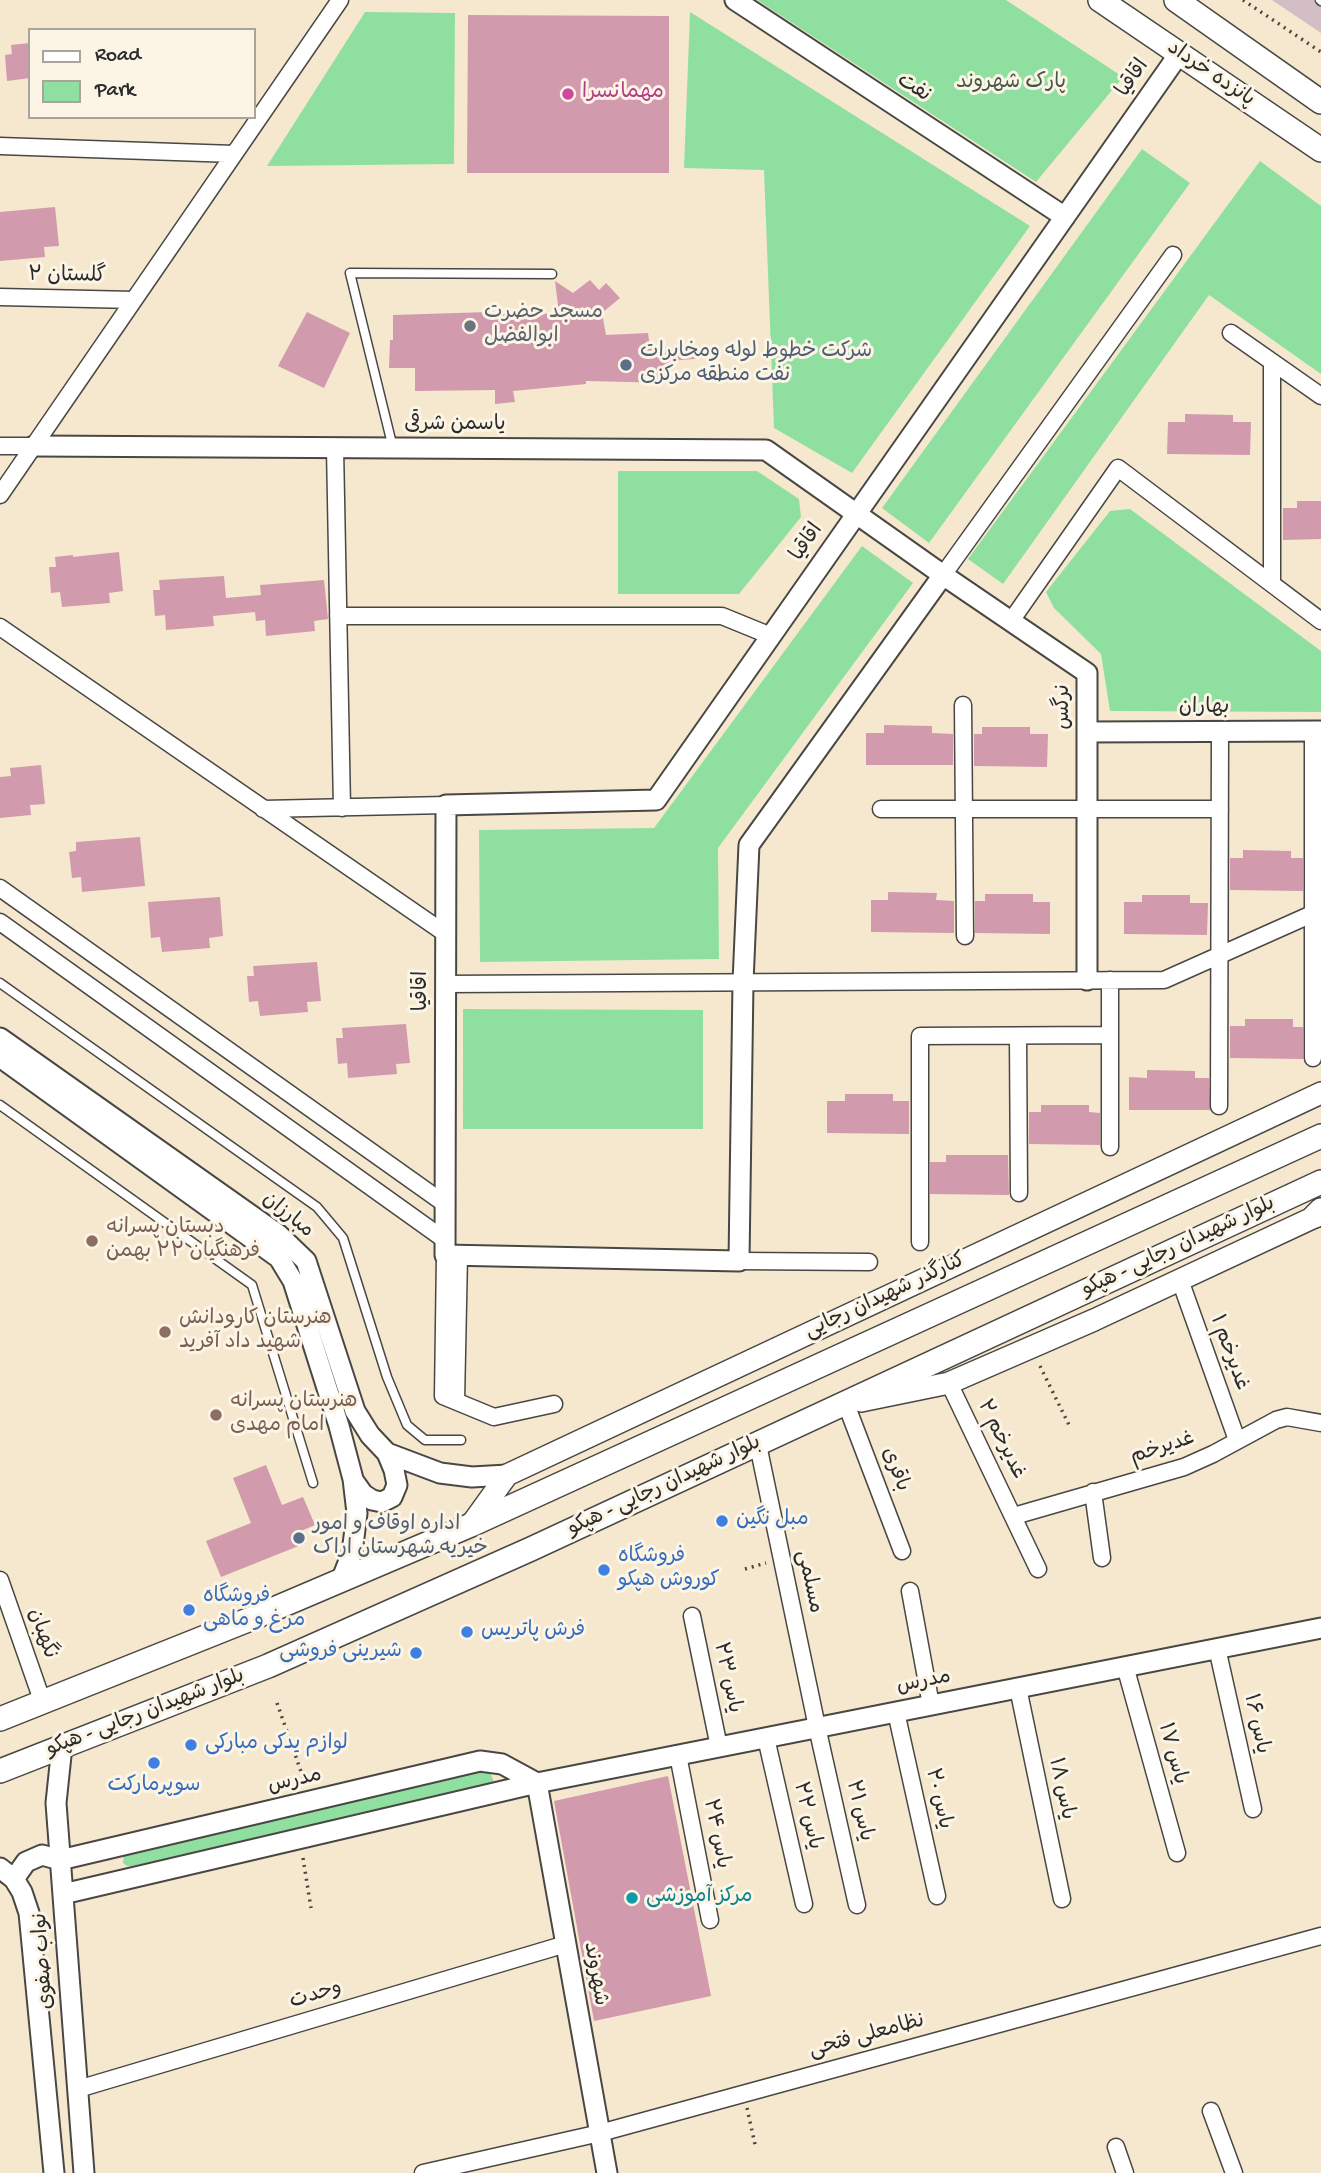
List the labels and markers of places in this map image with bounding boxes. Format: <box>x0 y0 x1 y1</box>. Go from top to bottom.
place label: مهمانسرا <box>582 81 664 107</box>
marker: مهمانسرا <box>560 86 576 102</box>
place label: مسجد حضرت ابوالفضل <box>484 301 603 351</box>
marker: مسجد حضرت ابوالفضل <box>462 318 478 334</box>
place label: شرکت خطوط لوله ومخابرات نفت منطقه مرکزی <box>640 340 872 390</box>
marker: شرکت خطوط لوله ومخابرات نفت منطقه مرکزی <box>618 357 634 373</box>
place label: دبستان پسرانه فرهنگیان ۲۲ بهمن <box>106 1216 260 1266</box>
marker: دبستان پسرانه فرهنگیان ۲۲ بهمن <box>84 1233 100 1249</box>
place label: هنرستان کارودانش شهید داد آفرید <box>179 1307 332 1357</box>
marker: هنرستان کارودانش شهید داد آفرید <box>157 1324 173 1340</box>
place label: هنرستان پسرانه امام مهدی <box>230 1390 357 1440</box>
marker: هنرستان پسرانه امام مهدی <box>208 1407 224 1423</box>
place label: مبل نگین <box>736 1508 809 1534</box>
place label: اداره اوقاف و امور خیریه شهرستان اراک <box>313 1513 488 1563</box>
marker: مبل نگین <box>714 1513 730 1529</box>
marker: اداره اوقاف و امور خیریه شهرستان اراک <box>291 1530 307 1546</box>
place label: فروشگاه کوروش هپکو <box>618 1545 720 1595</box>
marker: فروشگاه کوروش هپکو <box>596 1562 612 1578</box>
place label: فروشگاه مرغ و ماهی <box>203 1585 305 1635</box>
marker: فروشگاه مرغ و ماهی <box>181 1602 197 1618</box>
place label: فرش پاتریس <box>481 1619 585 1645</box>
marker: فرش پاتریس <box>459 1624 475 1640</box>
place label: شیرینی فروشی <box>279 1640 402 1666</box>
marker: شیرینی فروشی <box>408 1645 424 1661</box>
place label: لوازم یدکی مبارکی <box>205 1732 348 1758</box>
marker: لوازم یدکی مبارکی <box>183 1737 199 1753</box>
marker: سوپرمارکت <box>146 1755 162 1771</box>
place label: سوپرمارکت <box>107 1774 201 1800</box>
place label: مرکز آموزشی <box>646 1885 753 1911</box>
marker: مرکز آموزشی <box>624 1890 640 1906</box>

